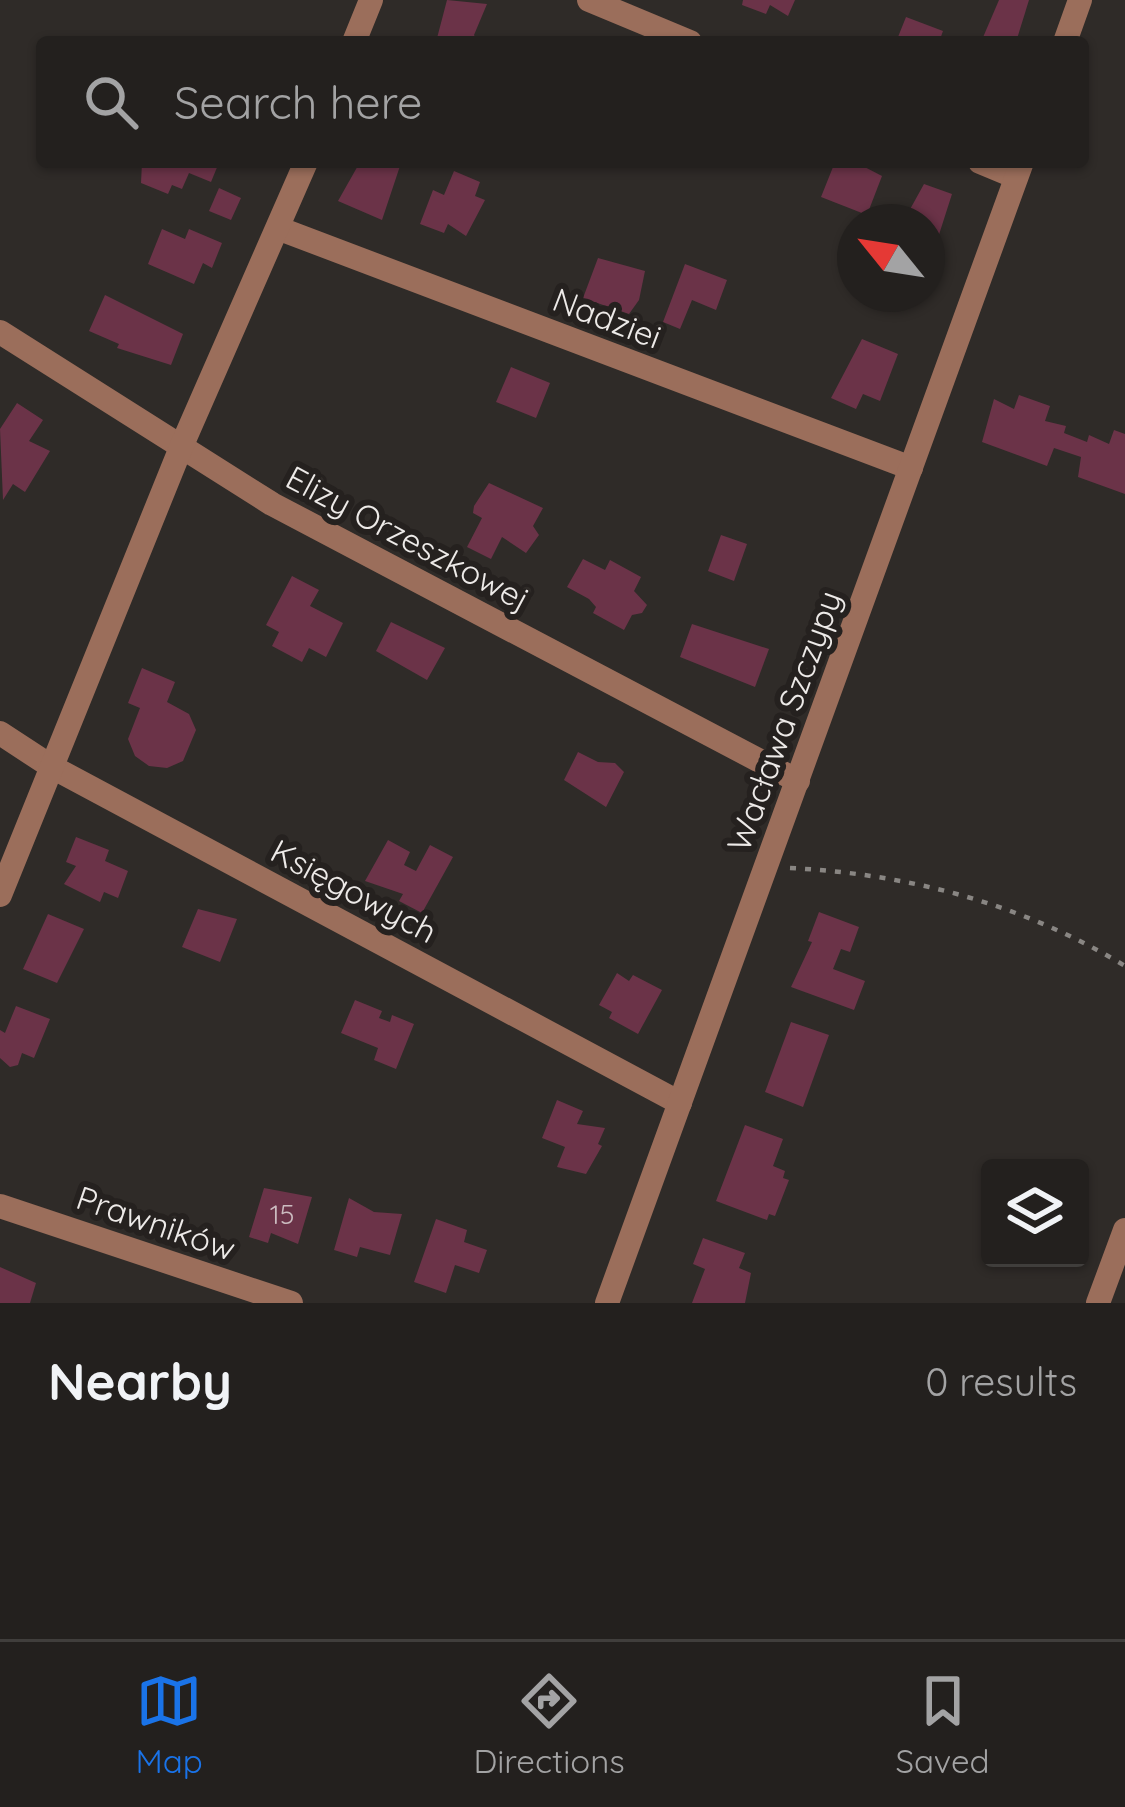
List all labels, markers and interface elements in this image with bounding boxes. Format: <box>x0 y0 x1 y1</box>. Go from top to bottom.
search box <box>36 36 1089 168</box>
icon: search <box>78 69 144 135</box>
text: Search here <box>174 74 422 130</box>
north arrow <box>837 204 945 312</box>
street label: Nadziei <box>547 278 667 357</box>
street label: Elizy Orzeszkowej <box>280 456 537 619</box>
street label: Wacława Szczypy <box>717 585 850 857</box>
street label: Księgowych <box>264 830 444 951</box>
map controls <box>981 1159 1089 1267</box>
button: layers <box>981 1159 1089 1267</box>
street label: Prawników <box>71 1176 241 1269</box>
house number: 15 <box>270 1197 294 1231</box>
text: Nearby <box>48 1349 232 1413</box>
text: 0 results <box>925 1357 1077 1406</box>
tab: Map <box>135 1668 203 1781</box>
tab: Directions <box>473 1668 625 1781</box>
tab: Saved <box>896 1668 990 1781</box>

